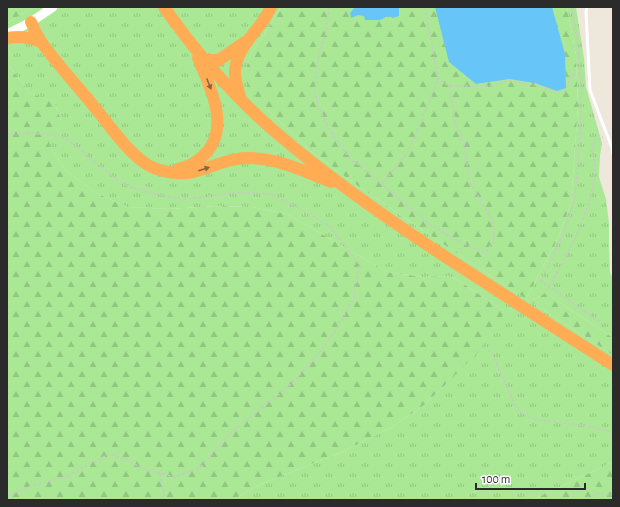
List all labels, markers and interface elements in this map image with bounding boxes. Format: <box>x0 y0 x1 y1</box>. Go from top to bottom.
one-way arrow <box>206 78 212 90</box>
one-way arrow <box>199 166 211 172</box>
scale bar <box>476 465 585 491</box>
text: 100 m <box>482 473 510 485</box>

